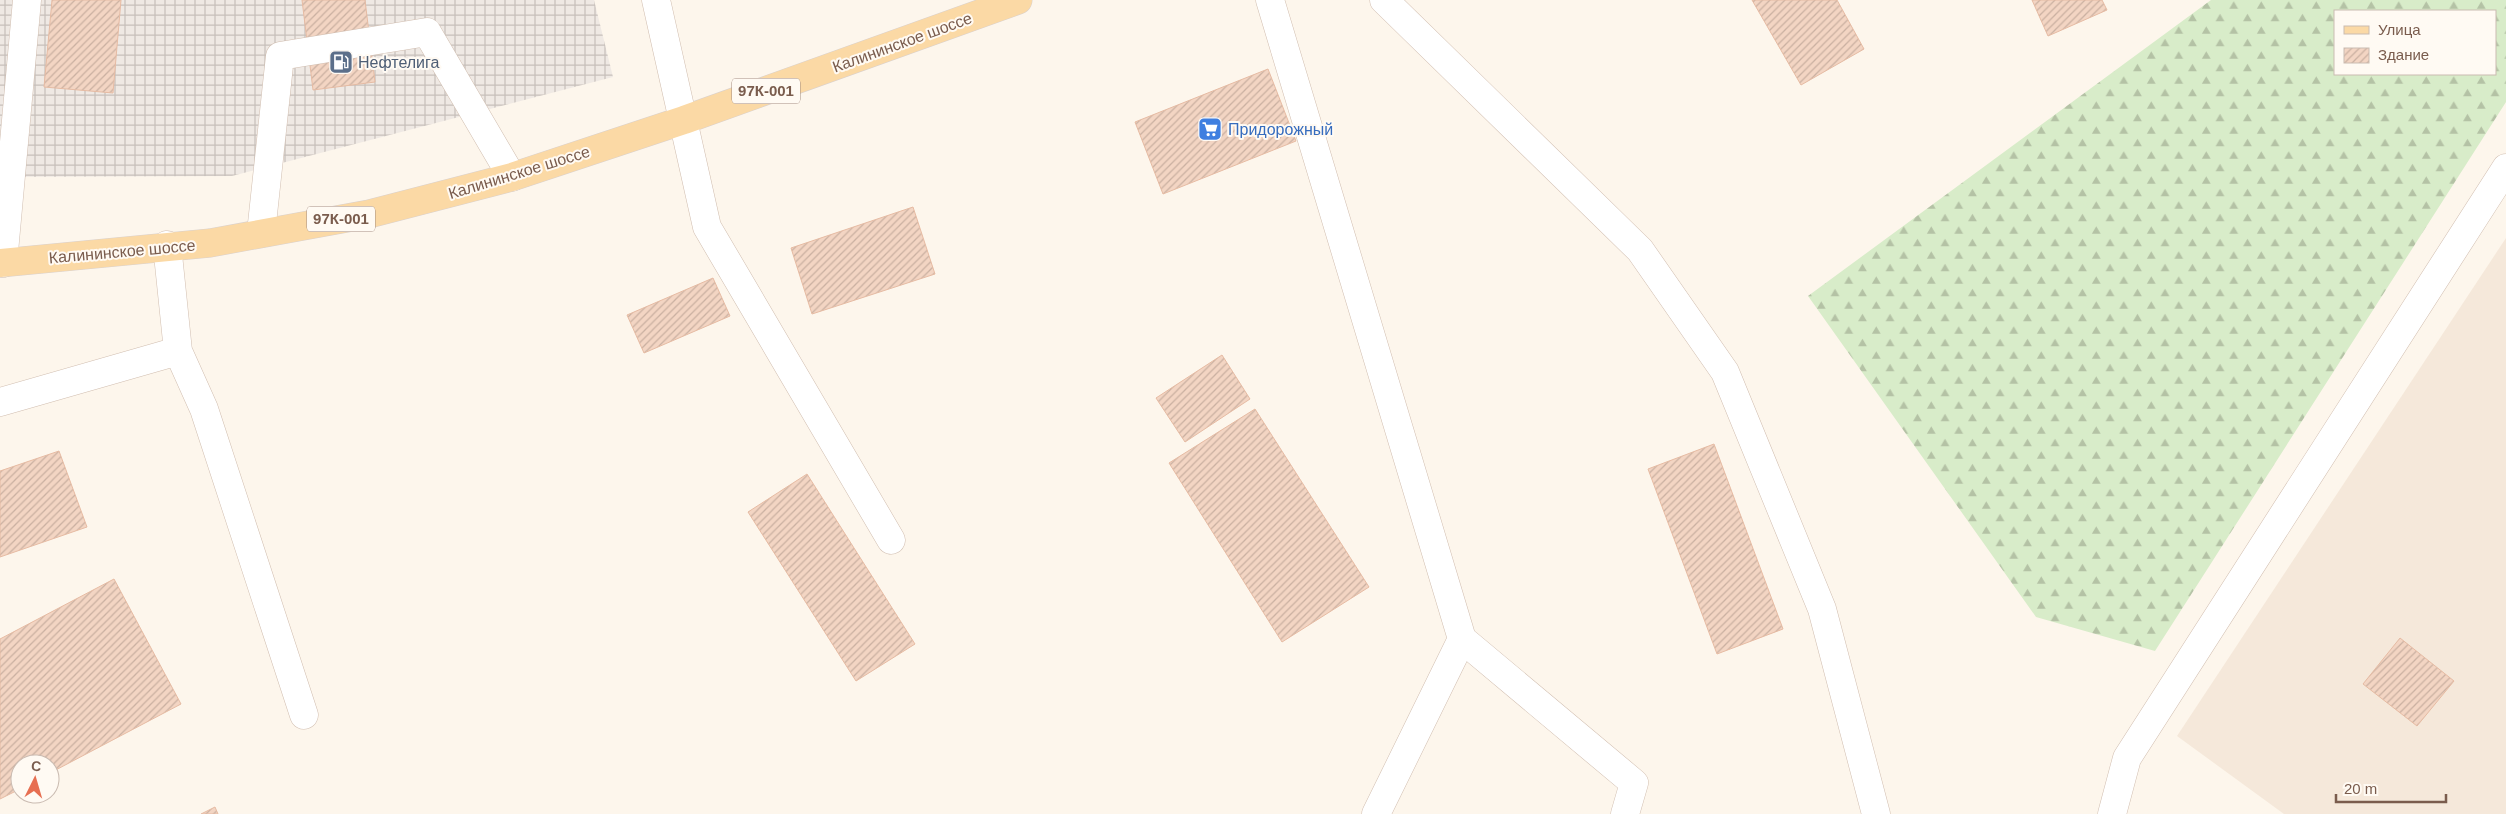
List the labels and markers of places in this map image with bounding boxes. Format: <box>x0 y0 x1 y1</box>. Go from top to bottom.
fuel station icon: Нефтелига <box>328 49 354 75</box>
place label: Нефтелига <box>358 54 440 71</box>
supermarket icon: Придорожный <box>1197 116 1223 142</box>
place label: Придорожный <box>1228 121 1333 138</box>

